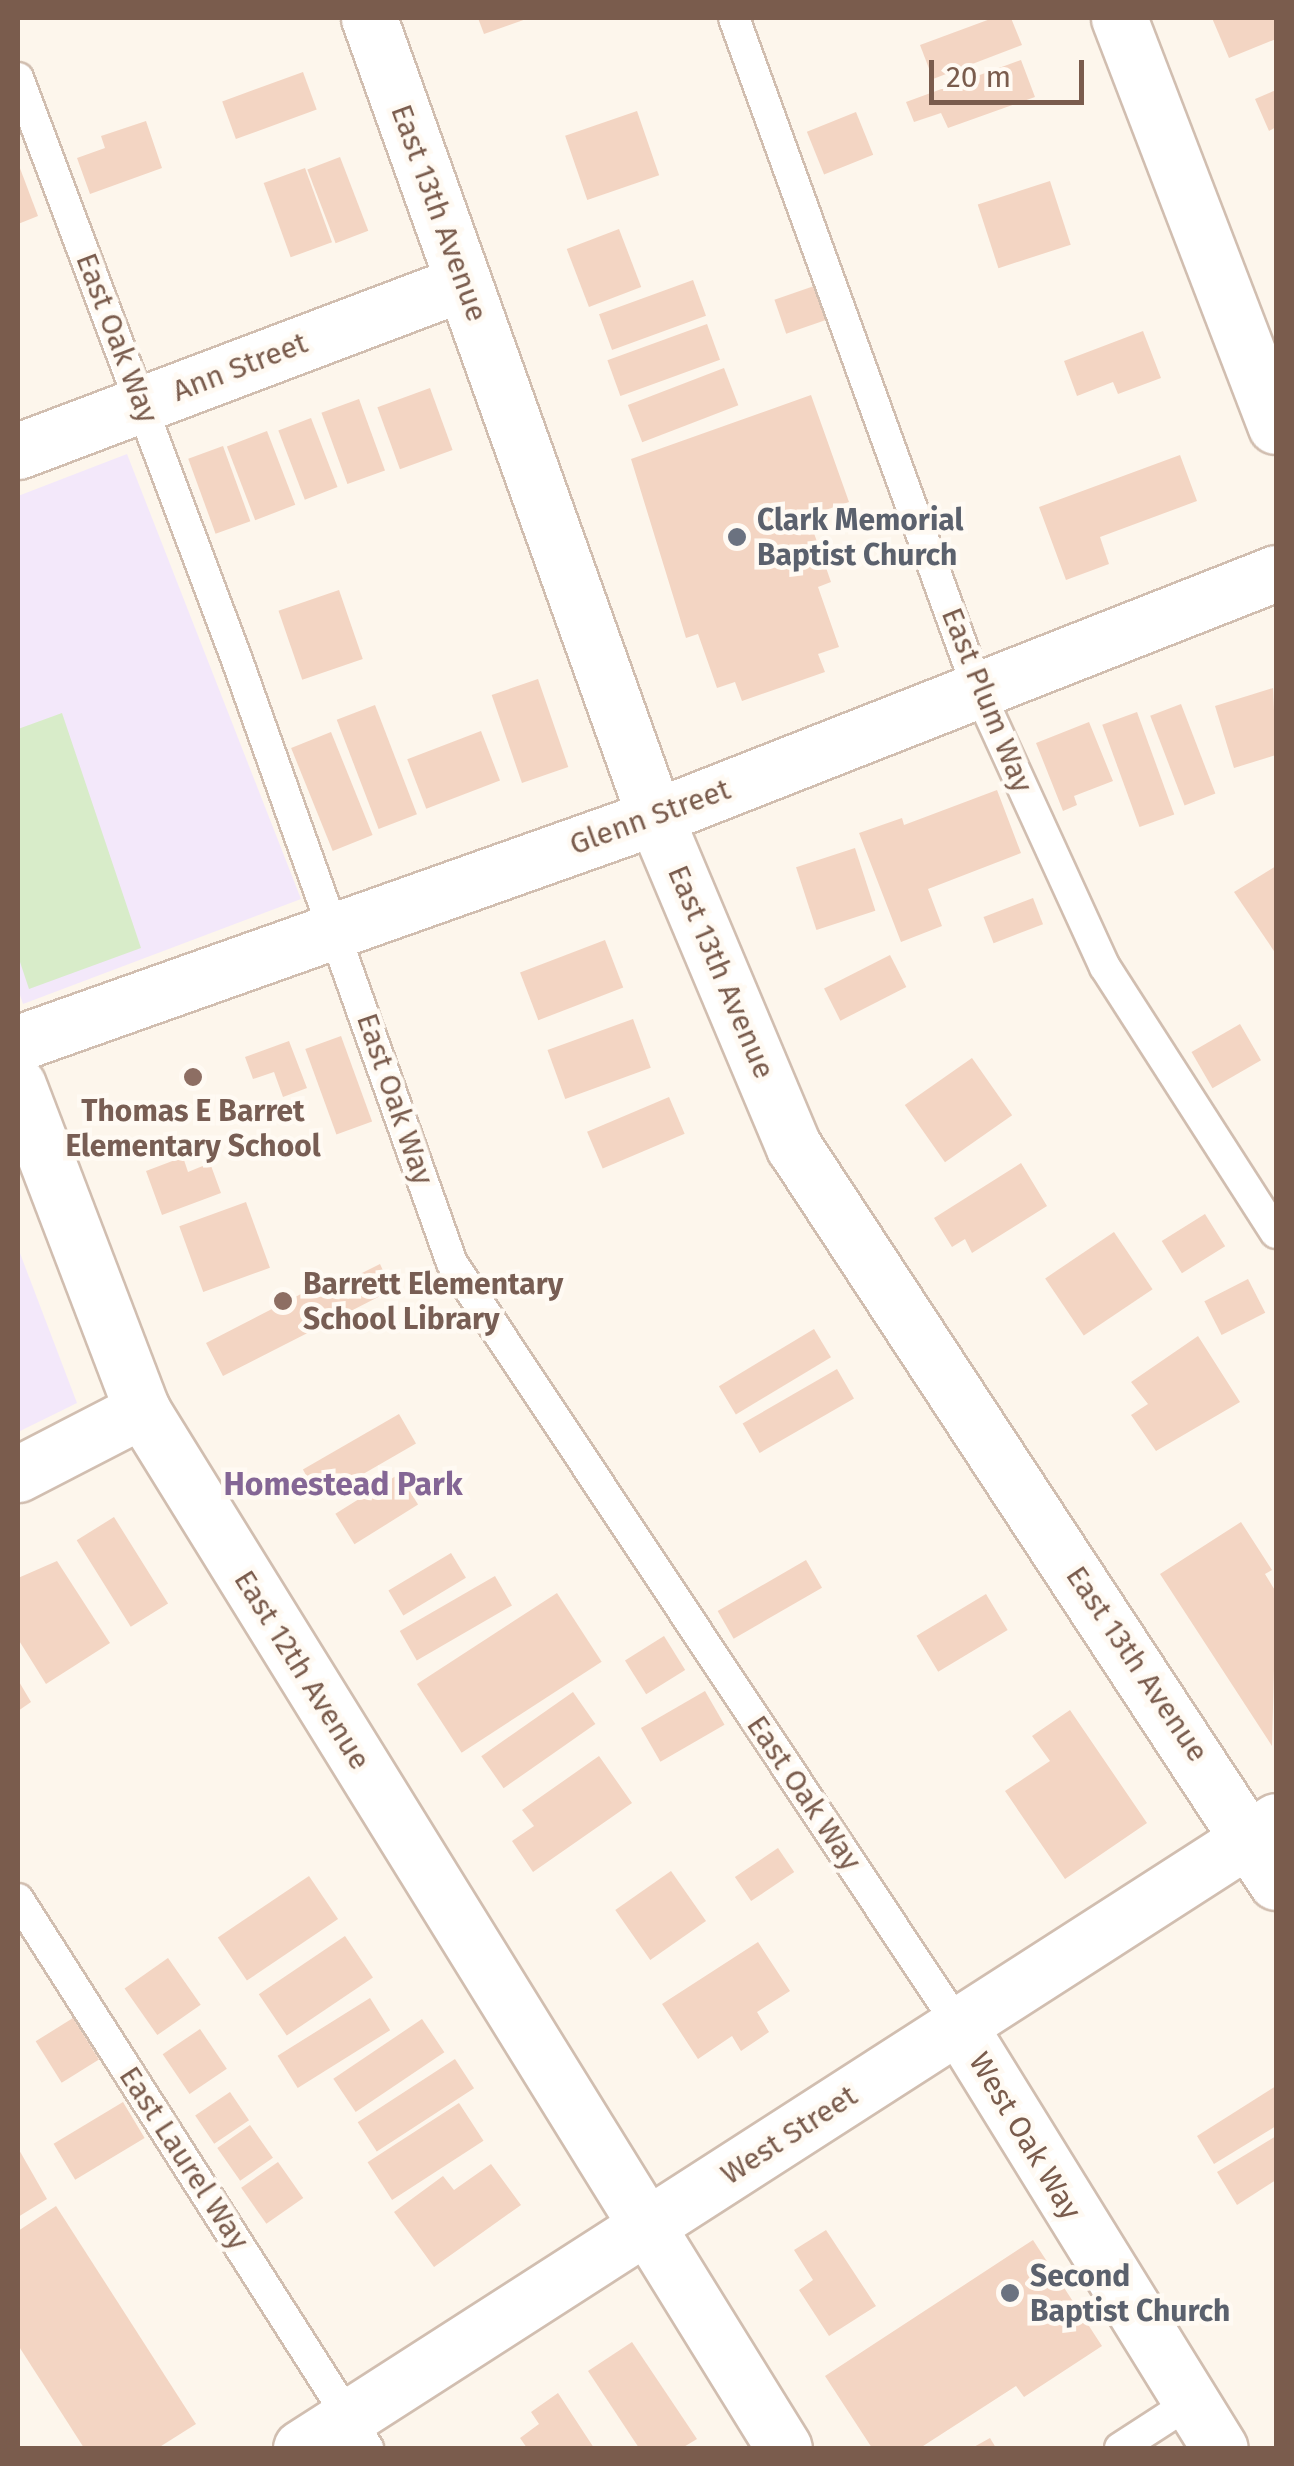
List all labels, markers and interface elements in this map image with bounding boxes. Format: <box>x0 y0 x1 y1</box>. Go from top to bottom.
scale bar <box>934 40 1089 102</box>
text: 20 m <box>946 59 1011 95</box>
street label: East 13th Avenue <box>383 100 495 326</box>
street label: East Oak Way <box>68 248 166 428</box>
street label: Ann Street <box>167 325 313 409</box>
place label: Clark Memorial Baptist Church <box>757 502 963 572</box>
marker: Clark Memorial Baptist Church <box>726 526 748 548</box>
street label: East Plum Way <box>934 602 1040 798</box>
street label: Glenn Street <box>565 771 735 863</box>
street label: East 13th Avenue <box>660 860 782 1084</box>
street label: East Oak Way <box>349 1008 441 1190</box>
marker: Thomas E Barret Elementary School <box>182 1066 204 1088</box>
place label: Thomas E Barret Elementary School <box>65 1093 321 1164</box>
place label: Barrett Elementary School Library <box>303 1266 563 1336</box>
marker: Barrett Elementary School Library <box>272 1290 294 1312</box>
district label: Homestead Park <box>223 1465 463 1503</box>
street label: East 13th Avenue <box>1058 1559 1216 1769</box>
street label: East 12th Avenue <box>226 1564 378 1776</box>
street label: East Oak Way <box>739 1709 869 1877</box>
street label: West Oak Way <box>961 2046 1089 2226</box>
street label: East Laurel Way <box>111 2060 257 2256</box>
street label: West Street <box>714 2078 864 2192</box>
place label: Second Baptist Church <box>1030 2258 1230 2328</box>
marker: Second Baptist Church <box>999 2282 1021 2304</box>

